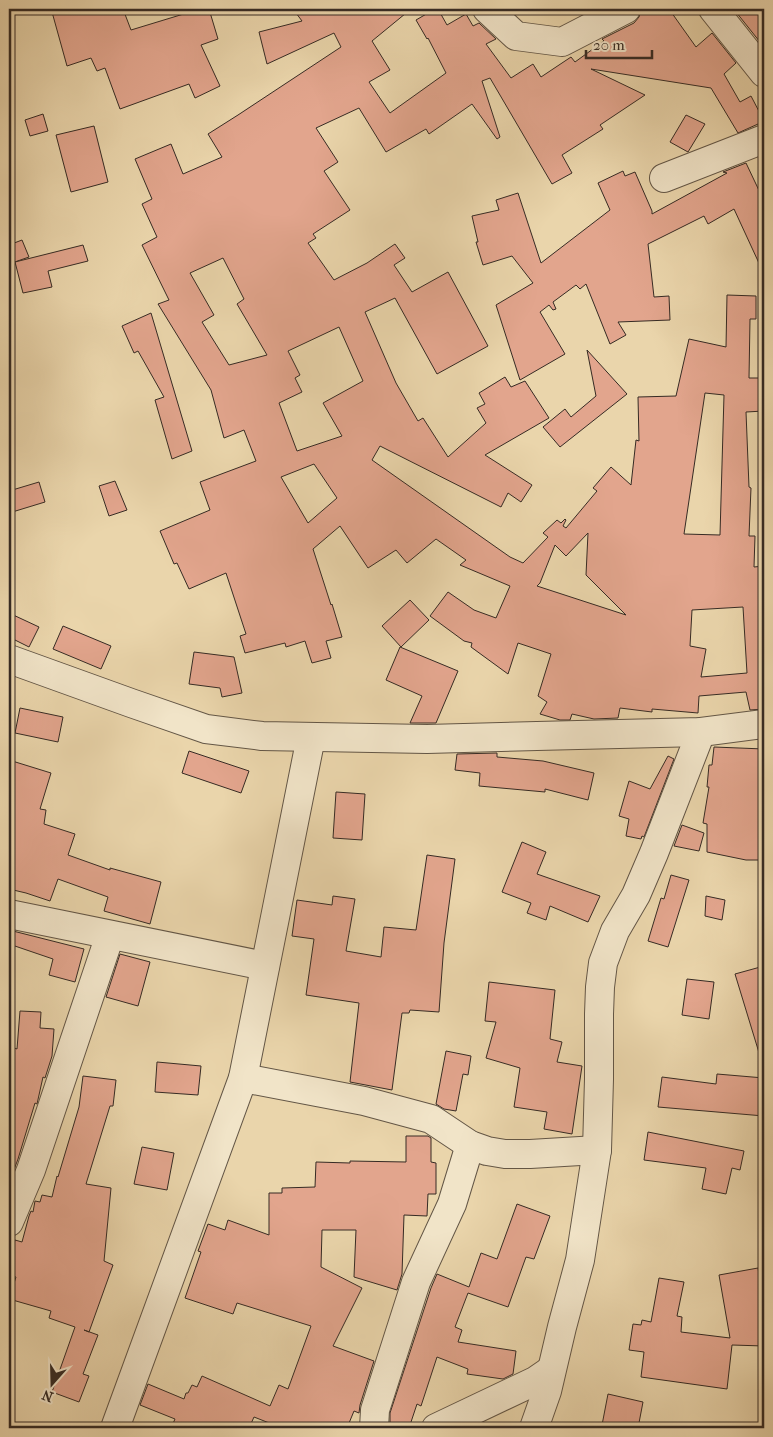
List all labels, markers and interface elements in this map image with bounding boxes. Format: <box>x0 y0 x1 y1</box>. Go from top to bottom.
scale bar <box>586 28 652 60</box>
text: 20 m <box>593 36 625 54</box>
north arrow <box>28 1360 78 1410</box>
text: N <box>39 1386 56 1406</box>

